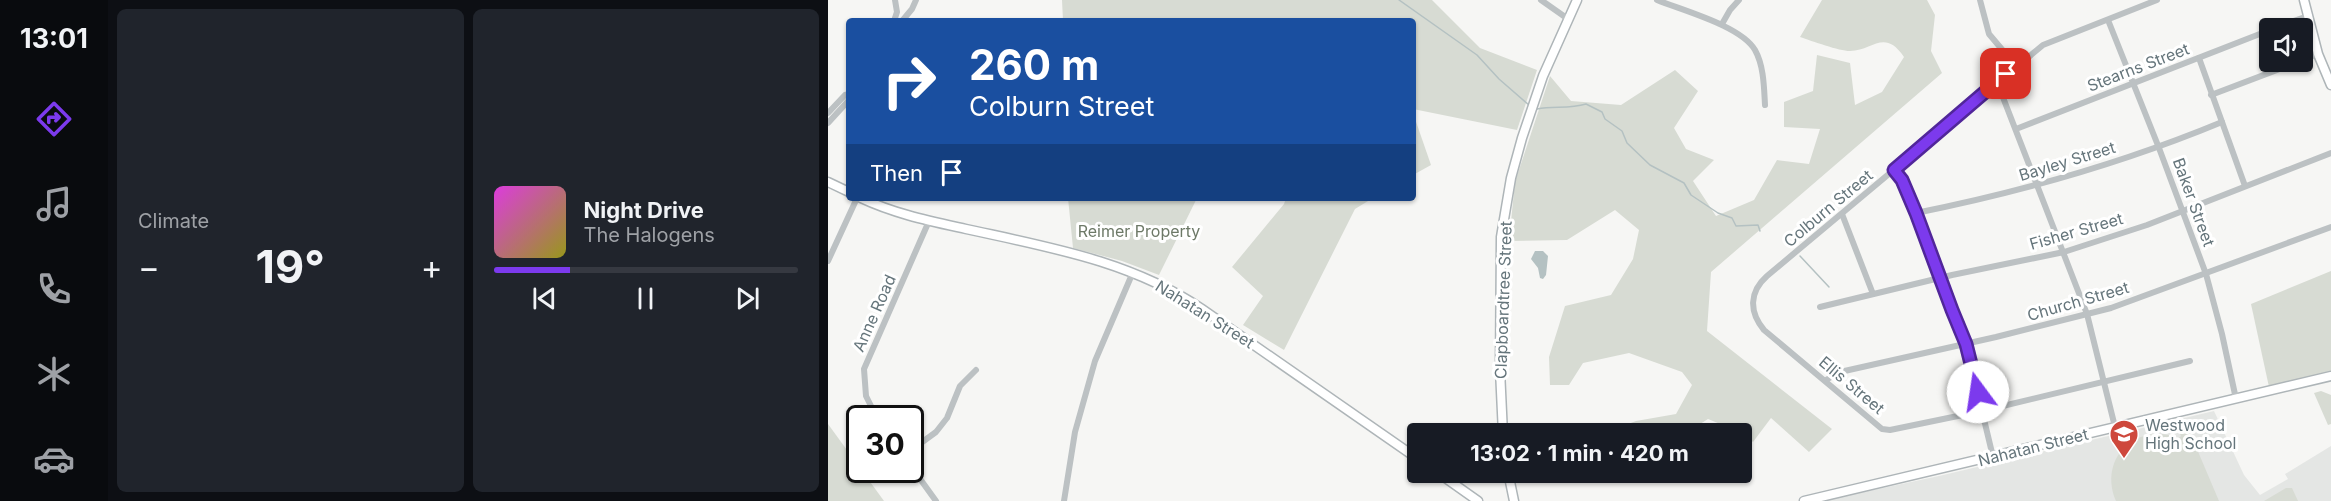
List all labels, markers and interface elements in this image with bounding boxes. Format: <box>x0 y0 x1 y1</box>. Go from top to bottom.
map controls <box>2259 18 2313 72</box>
button: sound <box>2259 18 2313 72</box>
text: 13:01 <box>20 22 88 55</box>
street label: Stearns Street <box>2084 38 2192 96</box>
text: 260 m <box>969 39 1099 90</box>
icon: right <box>870 42 948 120</box>
pin <box>1980 48 2031 99</box>
icon: arrive <box>1989 57 2022 90</box>
text: Colburn Street <box>969 90 1154 123</box>
icon: directions <box>33 98 75 140</box>
street label: Bayley Street <box>2016 137 2118 185</box>
street label: Baker Street <box>2169 155 2219 249</box>
icon: arrive <box>935 156 968 189</box>
text: Then <box>870 160 923 186</box>
street label: Colburn Street <box>1780 165 1876 251</box>
icon: music <box>33 183 75 225</box>
text: Night Drive <box>584 197 704 223</box>
street label: Fisher Street <box>2027 208 2125 254</box>
text: Climate <box>138 209 209 233</box>
park label: Reimer Property <box>1078 221 1200 241</box>
street label: Clapboardtree Street <box>1490 221 1516 379</box>
text: The Halogens <box>584 223 715 247</box>
text: 19° <box>256 239 325 294</box>
text: − <box>138 247 160 287</box>
text: + <box>421 247 443 287</box>
icon: phone <box>33 268 75 310</box>
street label: Anne Road <box>848 271 900 355</box>
street label: Nahatan Street <box>1152 276 1258 352</box>
street label: Church Street <box>2025 277 2131 325</box>
icon: previous <box>528 282 561 315</box>
icon: pause <box>629 282 662 315</box>
icon: next <box>731 282 764 315</box>
street label: Ellis Street <box>1815 352 1889 418</box>
icon: climate <box>33 353 75 395</box>
position arrow <box>1946 360 2010 424</box>
speed limit sign: 30 <box>846 405 924 483</box>
place label: Westwood High School <box>2145 415 2236 453</box>
school or university icon: Westwood High School <box>2108 418 2140 460</box>
street label: Nahatan Street <box>1976 424 2090 470</box>
icon: car <box>33 438 75 480</box>
text: 13:02 · 1 min · 420 m <box>1470 440 1689 466</box>

